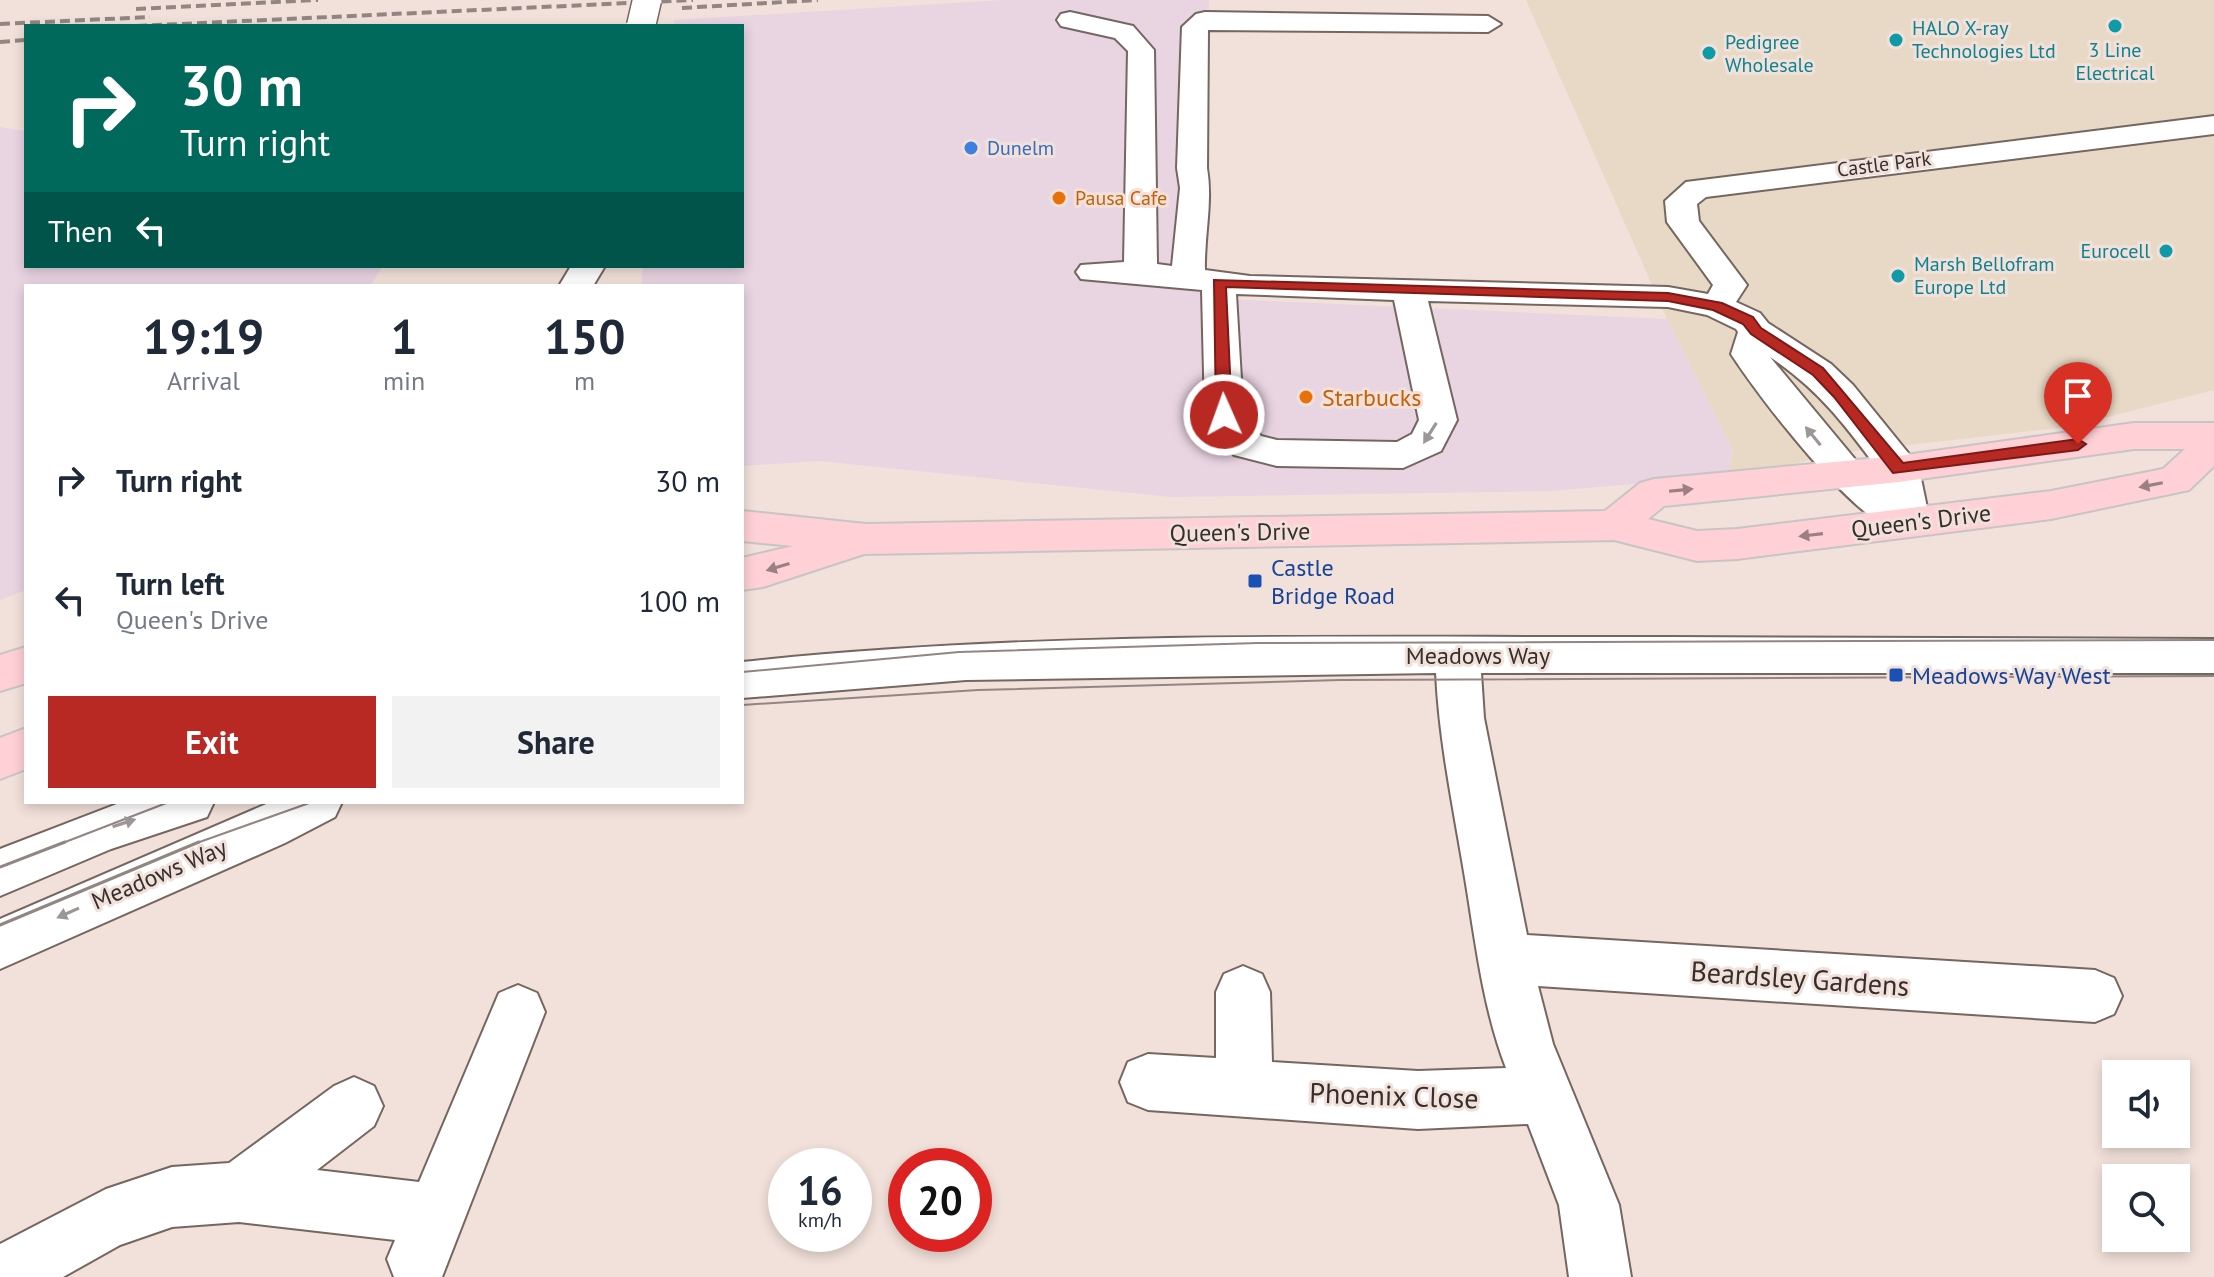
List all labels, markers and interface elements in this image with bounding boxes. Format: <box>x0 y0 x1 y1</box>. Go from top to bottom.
place label: HALO X-ray Technologies Ltd <box>1912 15 2056 64</box>
marker: 3 Line Electrical <box>2106 17 2124 35</box>
place label: Pedigree Wholesale <box>1725 29 1814 78</box>
marker: HALO X-ray Technologies Ltd <box>1887 31 1905 49</box>
place label: 3 Line Electrical <box>2075 37 2155 86</box>
marker: Pedigree Wholesale <box>1700 44 1718 62</box>
text: 30 m <box>180 49 303 121</box>
icon: right <box>48 56 152 160</box>
text: Turn right <box>180 119 330 166</box>
place label: Dunelm <box>987 135 1054 161</box>
marker: Dunelm <box>962 139 980 157</box>
street label: Castle Park <box>1836 145 1933 183</box>
place label: Pausa Cafe <box>1075 185 1167 211</box>
marker: Pausa Cafe <box>1050 189 1068 207</box>
icon: left <box>129 208 173 252</box>
text: Then <box>48 211 113 250</box>
place label: Eurocell <box>2081 238 2150 264</box>
marker: Eurocell <box>2157 242 2175 260</box>
place label: Marsh Bellofram Europe Ltd <box>1914 251 2055 300</box>
marker: Marsh Bellofram Europe Ltd <box>1889 267 1907 285</box>
text: 19:19 <box>143 305 264 367</box>
text: 1 <box>390 305 418 367</box>
text: 150 <box>544 305 625 367</box>
pin <box>2044 362 2112 444</box>
text: Arrival <box>167 364 240 397</box>
text: min <box>383 364 425 397</box>
text: m <box>574 364 595 397</box>
position arrow <box>1182 373 1266 457</box>
icon: arrive <box>2056 374 2100 418</box>
place label: Starbucks <box>1322 382 1421 413</box>
marker: Starbucks <box>1297 388 1315 406</box>
one-way arrow <box>1423 421 1438 444</box>
one-way arrow <box>1806 426 1822 446</box>
icon: right <box>48 458 92 502</box>
text: Turn right <box>116 461 242 500</box>
text: 30 m <box>655 461 720 500</box>
one-way arrow <box>2138 479 2163 492</box>
one-way arrow <box>1669 484 1694 497</box>
street label: Queen's Drive <box>1849 497 1993 545</box>
street label: Queen's Drive <box>1169 515 1311 549</box>
one-way arrow <box>1798 529 1823 542</box>
place label: Castle Bridge Road <box>1271 552 1395 611</box>
one-way arrow <box>766 561 790 573</box>
text: Turn left <box>116 564 224 603</box>
marker: Castle Bridge Road <box>1246 572 1264 590</box>
icon: left <box>48 578 92 622</box>
text: 100 m <box>639 581 720 620</box>
text: Queen's Drive <box>116 603 268 636</box>
street label: Meadows Way <box>1406 640 1550 671</box>
place label: Meadows Way West <box>1912 660 2111 691</box>
marker: Meadows Way West <box>1887 666 1905 684</box>
button: Exit <box>48 696 376 788</box>
button: Share <box>392 696 720 788</box>
one-way arrow <box>113 816 137 829</box>
street label: Meadows Way <box>87 832 231 916</box>
one-way arrow <box>56 907 80 920</box>
street label: Beardsley Gardens <box>1689 952 1911 1004</box>
map controls <box>2102 1060 2190 1252</box>
button: sound <box>2102 1060 2190 1148</box>
street label: Phoenix Close <box>1309 1074 1479 1116</box>
speed limit sign: 20 <box>888 1148 992 1252</box>
text: 16 <box>797 1164 843 1216</box>
button: search <box>2102 1164 2190 1252</box>
text: km/h <box>798 1207 842 1233</box>

